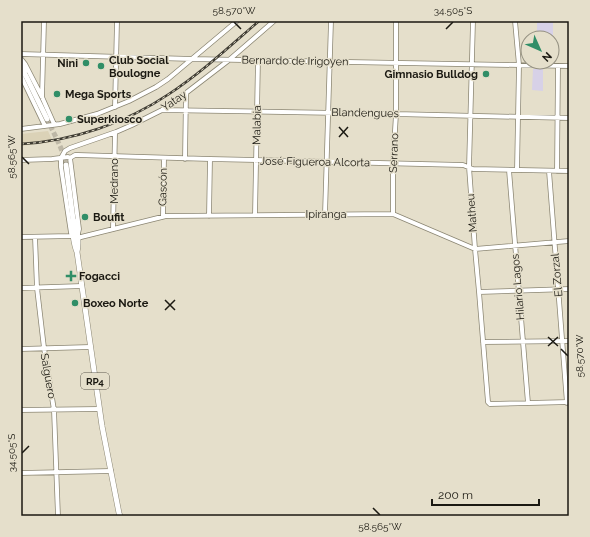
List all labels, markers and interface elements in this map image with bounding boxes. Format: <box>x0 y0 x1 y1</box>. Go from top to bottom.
text: 58.570°W <box>212 5 256 16</box>
text: 34.505°S <box>434 5 472 16</box>
north arrow <box>520 30 560 70</box>
text: N <box>539 49 554 64</box>
place label: Club Social Boulogne <box>109 54 169 80</box>
street label: Bernardo de Irigoyen <box>241 54 349 68</box>
place label: Nini <box>57 57 78 70</box>
marker: Nini <box>81 58 91 68</box>
marker: Club Social Boulogne <box>96 61 106 71</box>
place label: Gimnasio Bulldog <box>385 68 478 81</box>
marker: Gimnasio Bulldog <box>481 69 491 79</box>
place label: Mega Sports <box>65 88 132 101</box>
street label: Yatay <box>159 88 189 114</box>
marker: Mega Sports <box>52 89 62 99</box>
street label: Malabia <box>250 105 264 145</box>
street label: Blandengues <box>331 106 399 120</box>
place label: Superkiosco <box>77 113 143 126</box>
marker: Superkiosco <box>64 114 74 124</box>
street label: Serrano <box>387 132 401 173</box>
text: 58.565°W <box>6 135 17 179</box>
street label: José Figueroa Alcorta <box>260 155 370 169</box>
street label: Medrano <box>108 158 121 204</box>
street label: Gascón <box>156 168 170 206</box>
street label: Matheu <box>464 193 480 233</box>
street label: Ipiranga <box>306 208 346 221</box>
place label: Boufit <box>93 211 125 224</box>
marker: Boufit <box>80 212 90 222</box>
street label: Hilario Lagos <box>509 253 527 321</box>
street label: El Zorzal <box>549 253 565 297</box>
place label: Fogacci <box>79 270 120 283</box>
marker: Fogacci <box>66 271 76 281</box>
place label: Boxeo Norte <box>83 297 149 310</box>
marker: Boxeo Norte <box>70 298 80 308</box>
text: 58.570°W <box>574 334 585 378</box>
street label: Salguero <box>38 352 58 400</box>
road number: RP4 <box>81 373 109 389</box>
text: 34.505°S <box>6 434 17 472</box>
scale bar <box>432 481 539 507</box>
text: 200 m <box>438 488 473 502</box>
text: 58.565°W <box>358 521 402 532</box>

